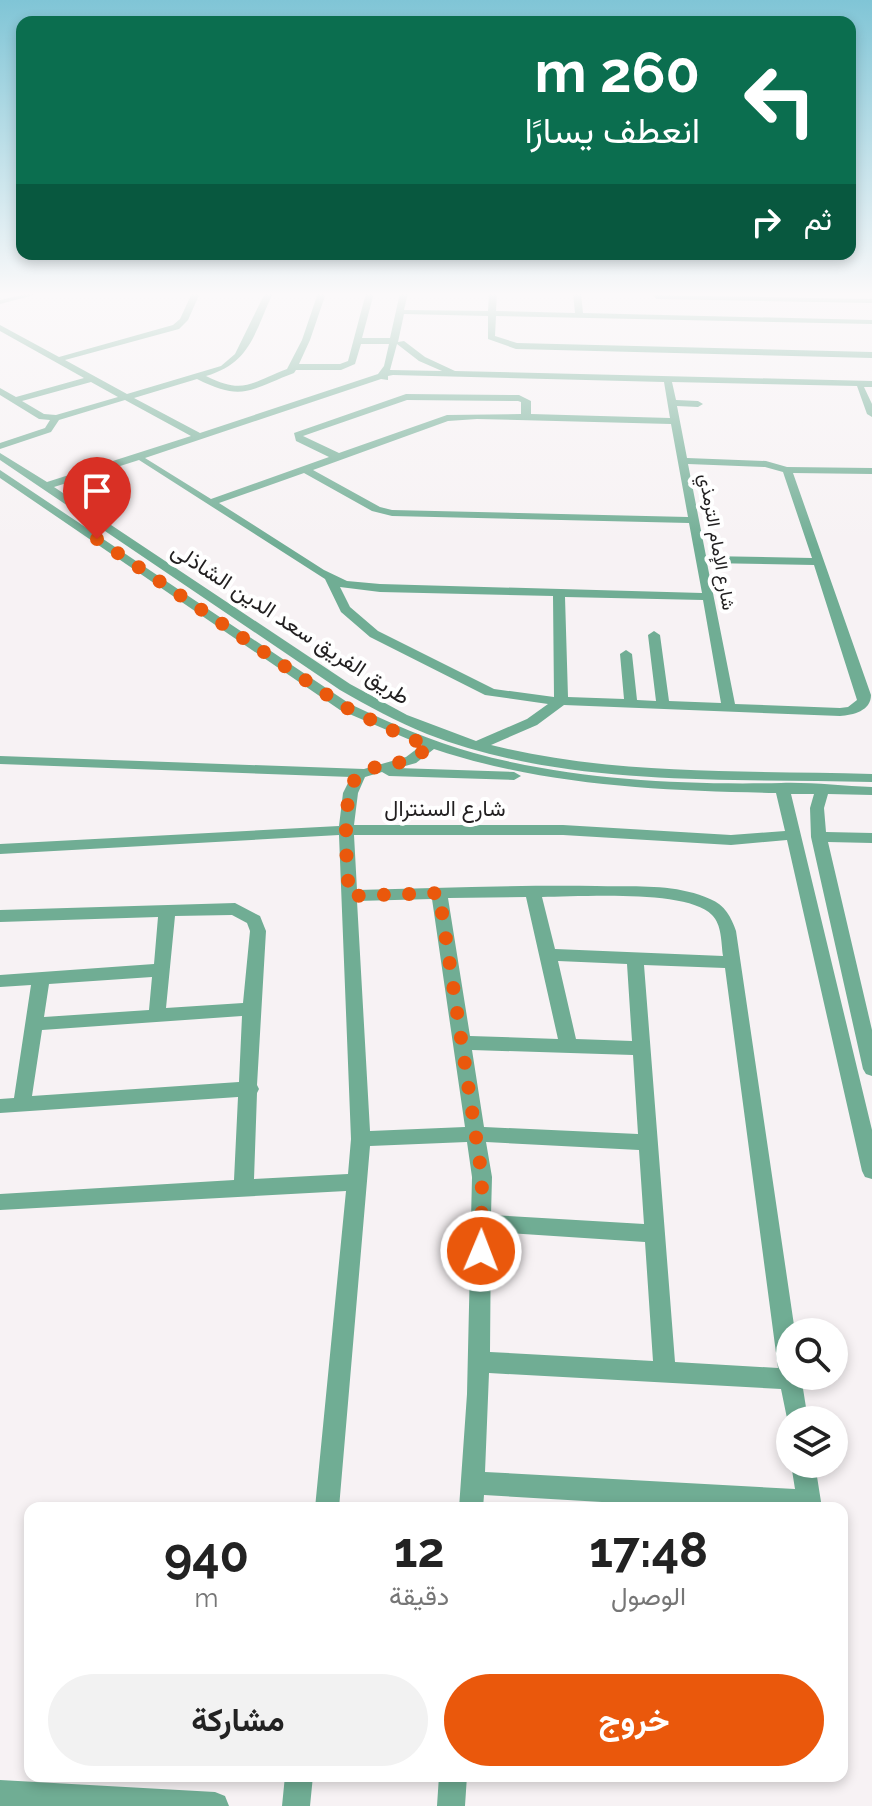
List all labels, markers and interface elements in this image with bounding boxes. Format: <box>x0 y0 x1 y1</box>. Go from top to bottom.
text: 260 m <box>534 39 700 105</box>
icon: left <box>728 48 832 152</box>
text: انعطف يسارًا <box>525 109 700 151</box>
icon: right <box>744 200 788 244</box>
text: ثم <box>804 202 832 237</box>
pin <box>63 457 131 539</box>
icon: arrive <box>75 469 119 513</box>
street label: شارع الإمام الترمذي <box>690 472 740 613</box>
street label: طريق الفريق سعد الدين الشاذلى <box>166 536 415 711</box>
street label: شارع السنترال <box>384 795 506 823</box>
position arrow <box>439 1209 523 1293</box>
map controls <box>776 1318 848 1478</box>
button: search <box>776 1318 848 1390</box>
button: layers <box>776 1406 848 1478</box>
text: 12 <box>394 1522 445 1578</box>
text: 17:48 <box>589 1522 708 1578</box>
text: 940 <box>164 1527 249 1583</box>
text: دقيقة <box>389 1581 449 1611</box>
text: الوصول <box>611 1581 686 1611</box>
text: m <box>195 1583 218 1613</box>
button: مشاركة <box>48 1674 428 1766</box>
button: خروج <box>444 1674 824 1766</box>

